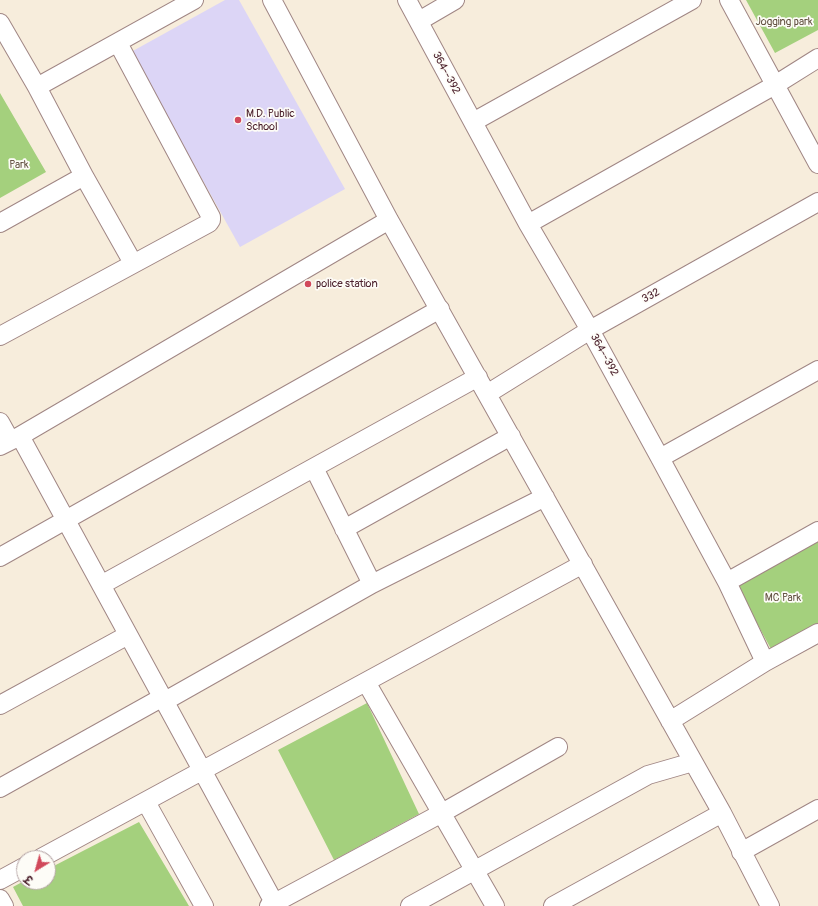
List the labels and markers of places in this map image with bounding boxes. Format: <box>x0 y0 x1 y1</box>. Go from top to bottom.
place label: M.D. Public School <box>246 107 295 133</box>
marker: M.D. Public School <box>233 115 243 125</box>
place label: police station <box>316 277 378 291</box>
marker: police station <box>303 279 313 289</box>

